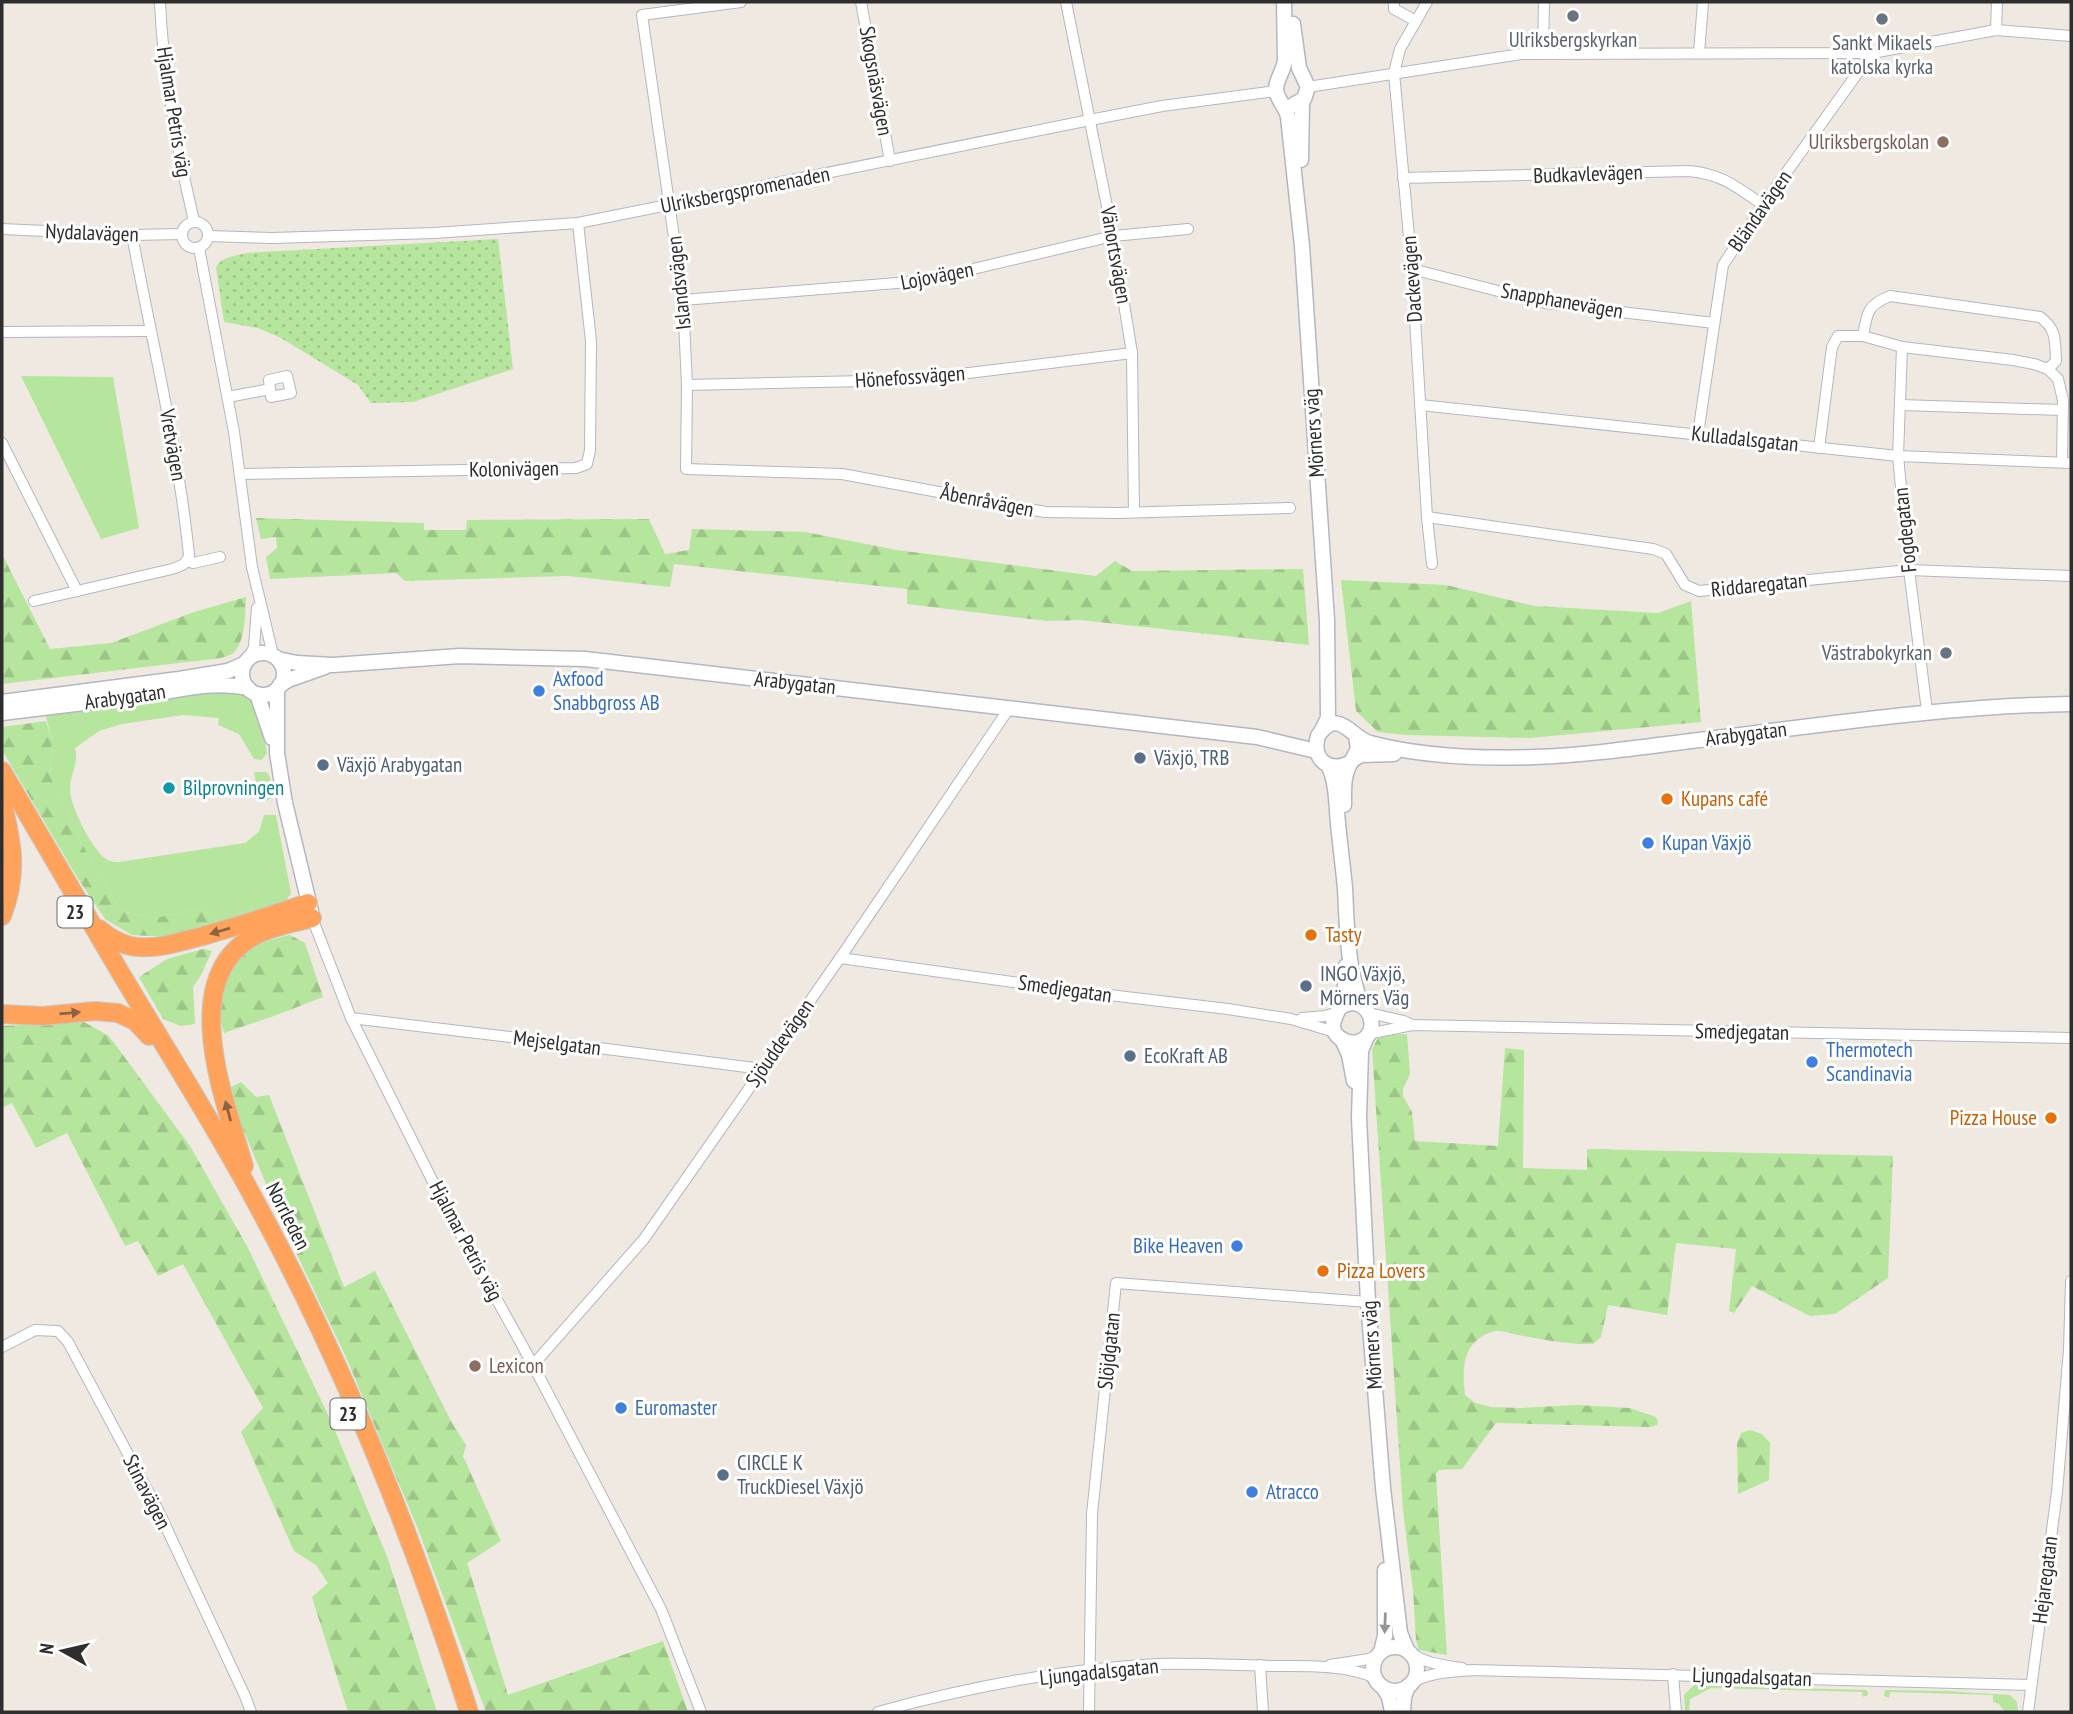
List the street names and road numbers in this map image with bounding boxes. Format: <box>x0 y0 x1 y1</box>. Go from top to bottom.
street label: Skogsnäsvägen <box>854 24 899 138</box>
street label: Hjalmar Petris väg <box>151 45 198 179</box>
street label: Budkavlevägen <box>1533 158 1643 189</box>
street label: Ulriksbergspromenaden <box>658 160 832 219</box>
street label: Bländavägen <box>1722 165 1797 257</box>
street label: Vänortsvägen <box>1094 203 1138 306</box>
street label: Nydalavägen <box>45 217 139 248</box>
street label: Islandsvägen <box>660 235 697 331</box>
street label: Dackevägen <box>1395 235 1428 323</box>
street label: Lojovägen <box>898 255 976 296</box>
street label: Snapphanevägen <box>1499 276 1625 325</box>
street label: Hönefossvägen <box>854 359 966 394</box>
street label: Mörners väg <box>1297 388 1330 478</box>
street label: Vretvägen <box>154 406 193 483</box>
street label: Kulladalsgatan <box>1690 419 1800 458</box>
street label: Kolonivägen <box>469 454 559 483</box>
street label: Åbenråvägen <box>938 478 1036 523</box>
street label: Fogdegatan <box>1887 486 1922 574</box>
street label: Riddaregatan <box>1710 566 1808 603</box>
street label: Arabygatan <box>753 665 837 700</box>
street label: Arabygatan <box>83 677 167 716</box>
street label: Arabygatan <box>1704 715 1788 752</box>
road number: 23 <box>57 896 92 928</box>
street label: Smedjegatan <box>1016 969 1114 1008</box>
street label: Sjöuddevägen <box>739 993 820 1092</box>
street label: Smedjegatan <box>1695 1017 1789 1046</box>
street label: Mejselgatan <box>512 1024 602 1061</box>
street label: Hjalmar Petris väg <box>424 1176 509 1305</box>
street label: Norrleden <box>260 1177 317 1254</box>
street label: Mörners väg <box>1355 1300 1388 1390</box>
street label: Slöjdgatan <box>1091 1311 1126 1391</box>
road number: 23 <box>330 1398 366 1430</box>
street label: Stinavägen <box>117 1450 178 1534</box>
street label: Hejaregatan <box>2026 1535 2063 1625</box>
street label: Ljungadalsgatan <box>1038 1652 1160 1691</box>
street label: Ljungadalsgatan <box>1692 1661 1812 1692</box>

